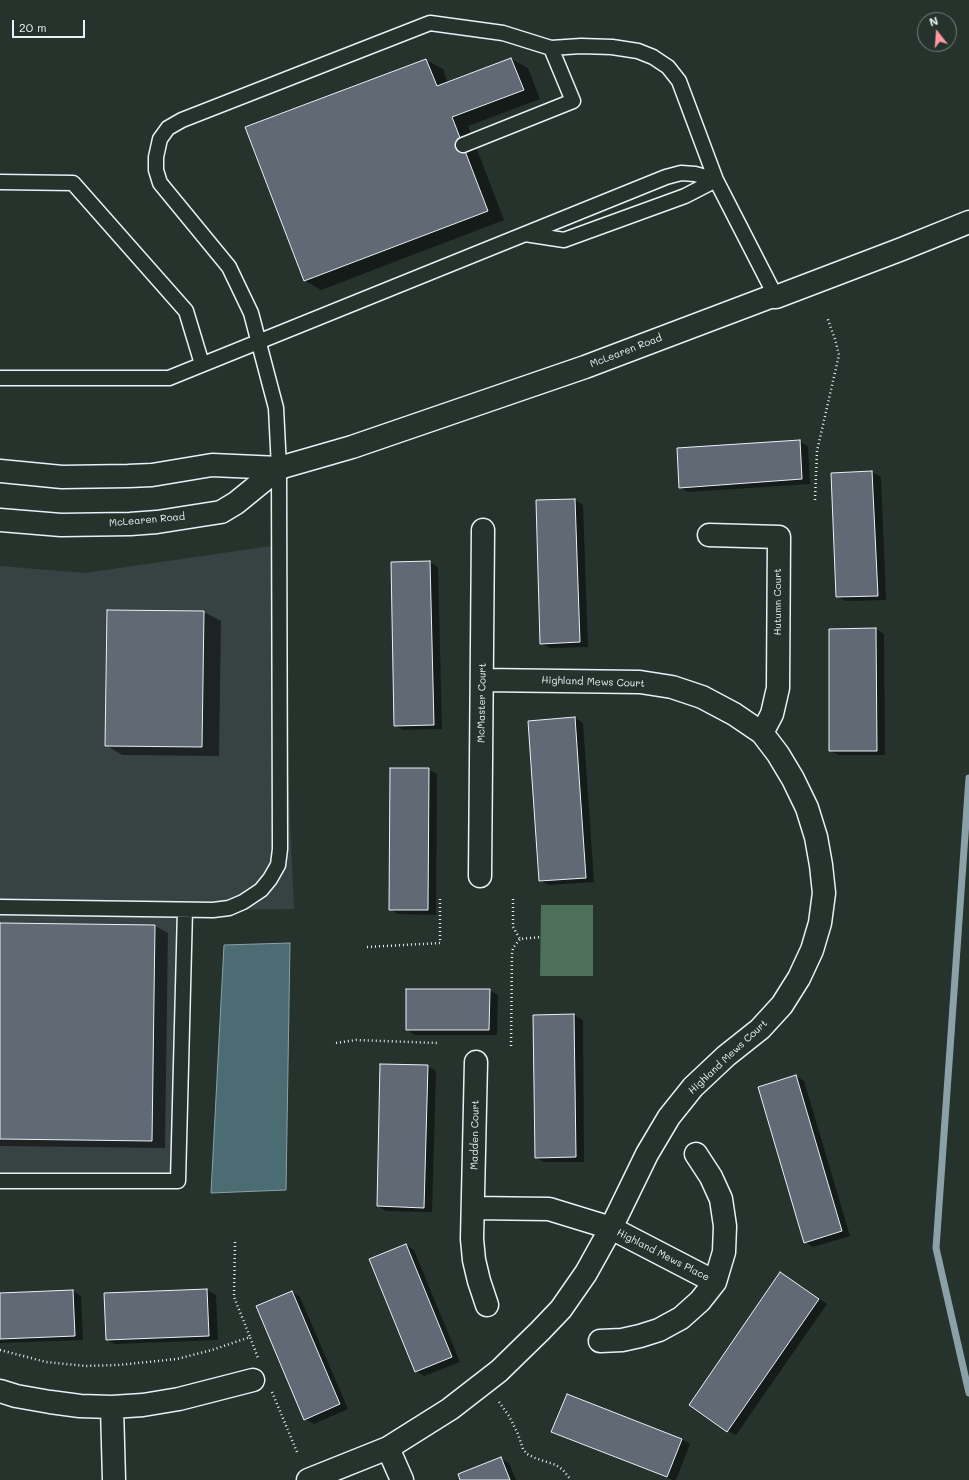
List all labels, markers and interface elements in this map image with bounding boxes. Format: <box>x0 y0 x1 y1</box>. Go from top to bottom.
scale bar <box>14 12 87 38</box>
north arrow <box>917 12 957 52</box>
text: N <box>927 13 940 29</box>
text: 20 m <box>19 19 47 35</box>
street label: McLearen Road <box>588 332 664 370</box>
street label: McLearen Road <box>108 511 186 529</box>
street label: Hutumn Court <box>772 568 784 636</box>
street label: McMaster Court <box>475 663 489 743</box>
street label: Highland Mews Court <box>541 674 645 690</box>
street label: Highland Mews Court <box>686 1017 770 1097</box>
street label: Madden Court <box>468 1100 482 1170</box>
street label: Highland Mews Place <box>615 1226 711 1284</box>

